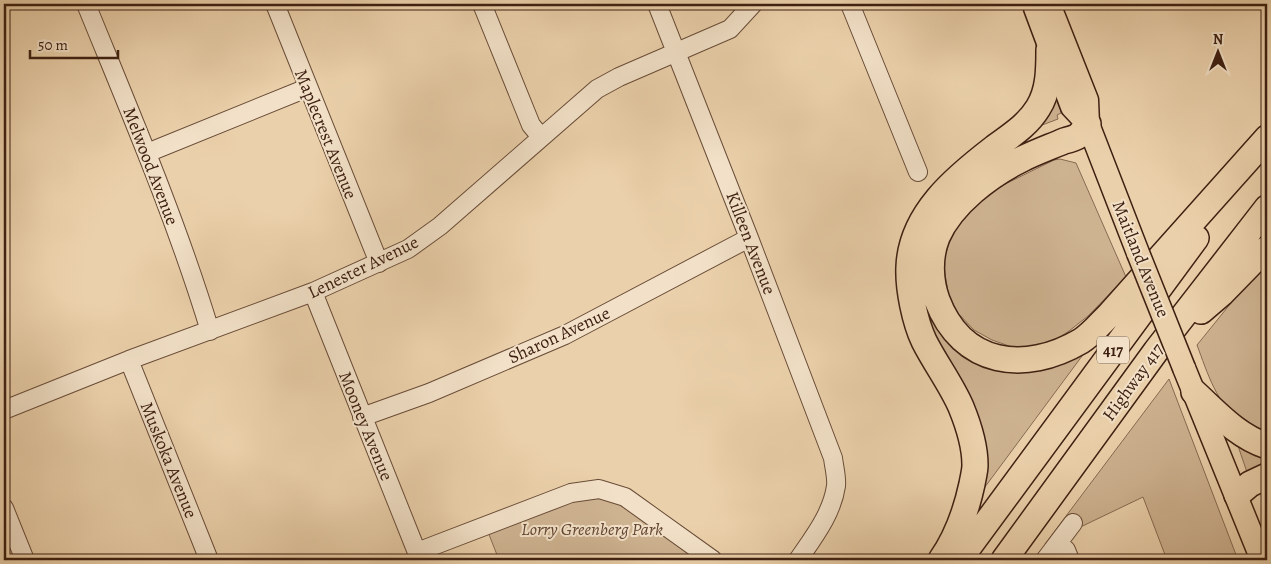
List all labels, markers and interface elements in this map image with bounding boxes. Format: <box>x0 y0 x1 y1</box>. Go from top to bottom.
scale bar <box>30 28 118 60</box>
north arrow <box>1194 28 1244 78</box>
text: N <box>1213 30 1223 49</box>
text: 50 m <box>38 35 68 55</box>
street label: Maplecrest Avenue <box>289 65 363 203</box>
street label: Melwood Avenue <box>117 104 185 228</box>
street label: Killeen Avenue <box>720 188 782 298</box>
street label: Maitland Avenue <box>1107 197 1175 321</box>
street label: Lenester Avenue <box>304 230 422 304</box>
street label: Sharon Avenue <box>504 301 614 369</box>
road number: 417 <box>1097 336 1129 364</box>
street label: Highway 417 <box>1097 338 1170 426</box>
street label: Mooney Avenue <box>333 368 399 484</box>
street label: Muskoka Avenue <box>135 398 203 522</box>
park label: Lorry Greenberg Park <box>521 517 663 541</box>

